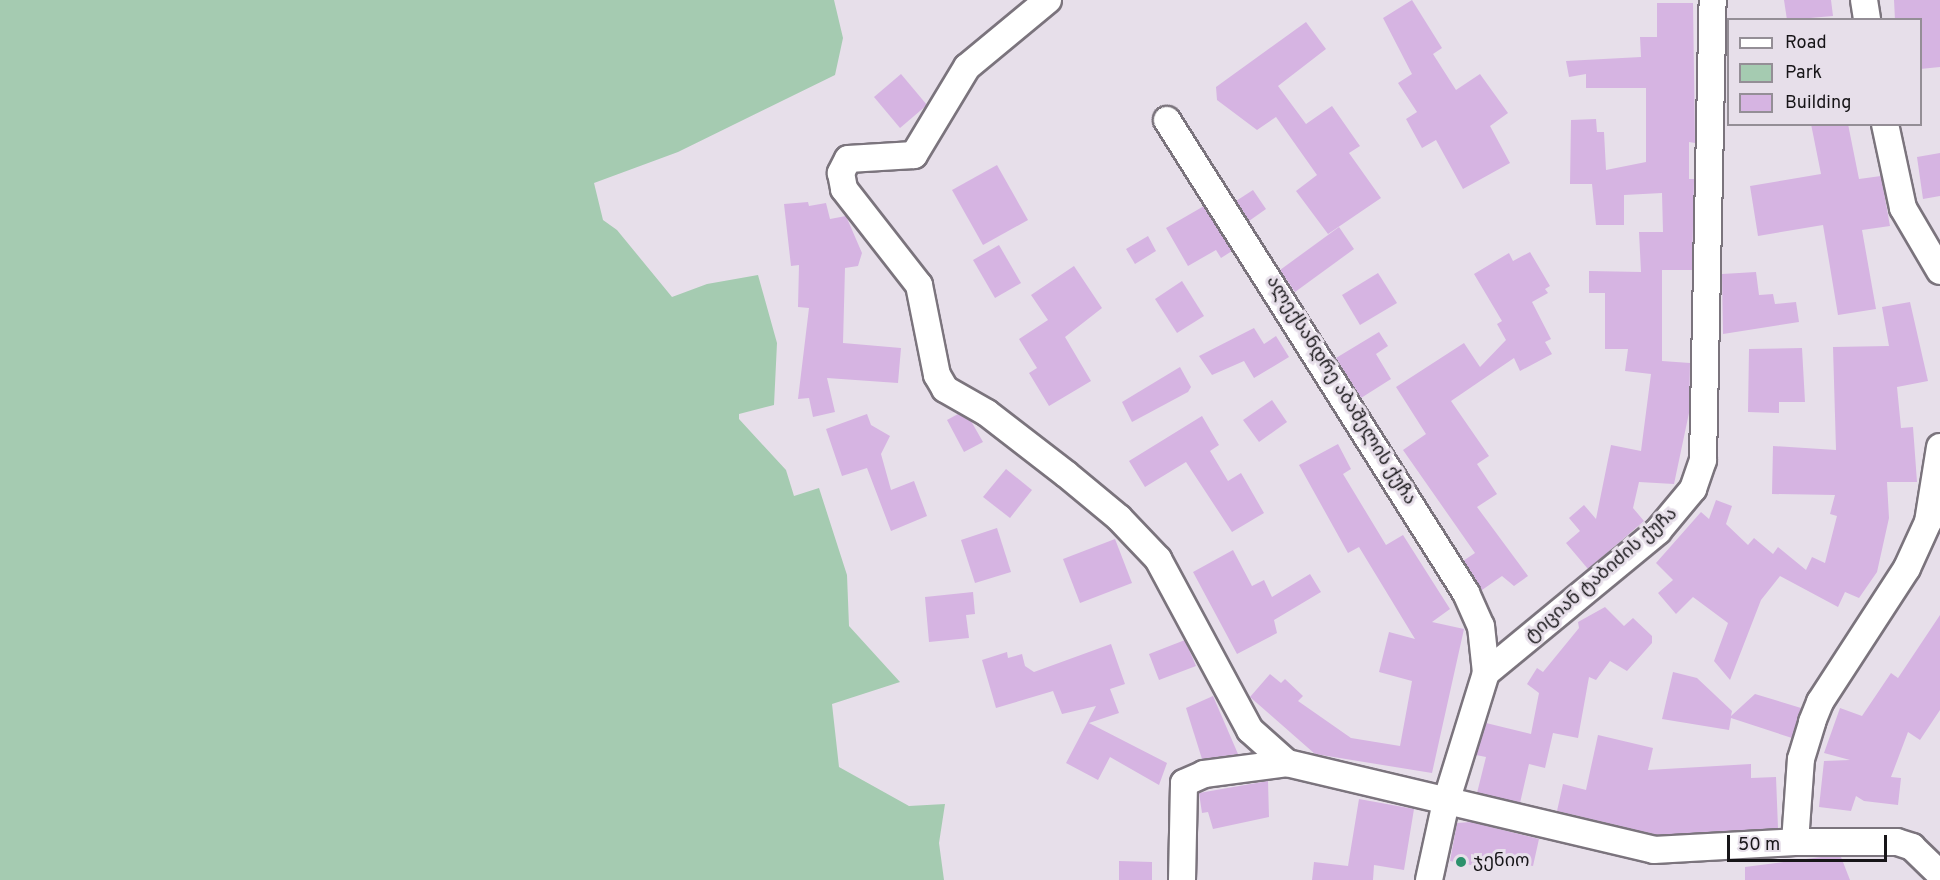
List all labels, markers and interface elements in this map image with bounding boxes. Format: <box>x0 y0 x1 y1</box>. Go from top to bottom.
legend <box>1727 18 1922 126</box>
text: Road <box>1785 32 1827 55</box>
text: Park <box>1785 62 1822 85</box>
text: Building <box>1785 92 1851 115</box>
street label: ალექსანდრე აბაშელის ქუჩა <box>1260 273 1420 509</box>
street label: ტიციან ტაბიძის ქუჩა <box>1521 504 1683 648</box>
scale bar <box>1730 823 1890 861</box>
text: 50 m <box>1738 834 1780 857</box>
place label: ჯენიო <box>1473 851 1529 873</box>
marker: ჯენიო <box>1454 855 1468 869</box>

